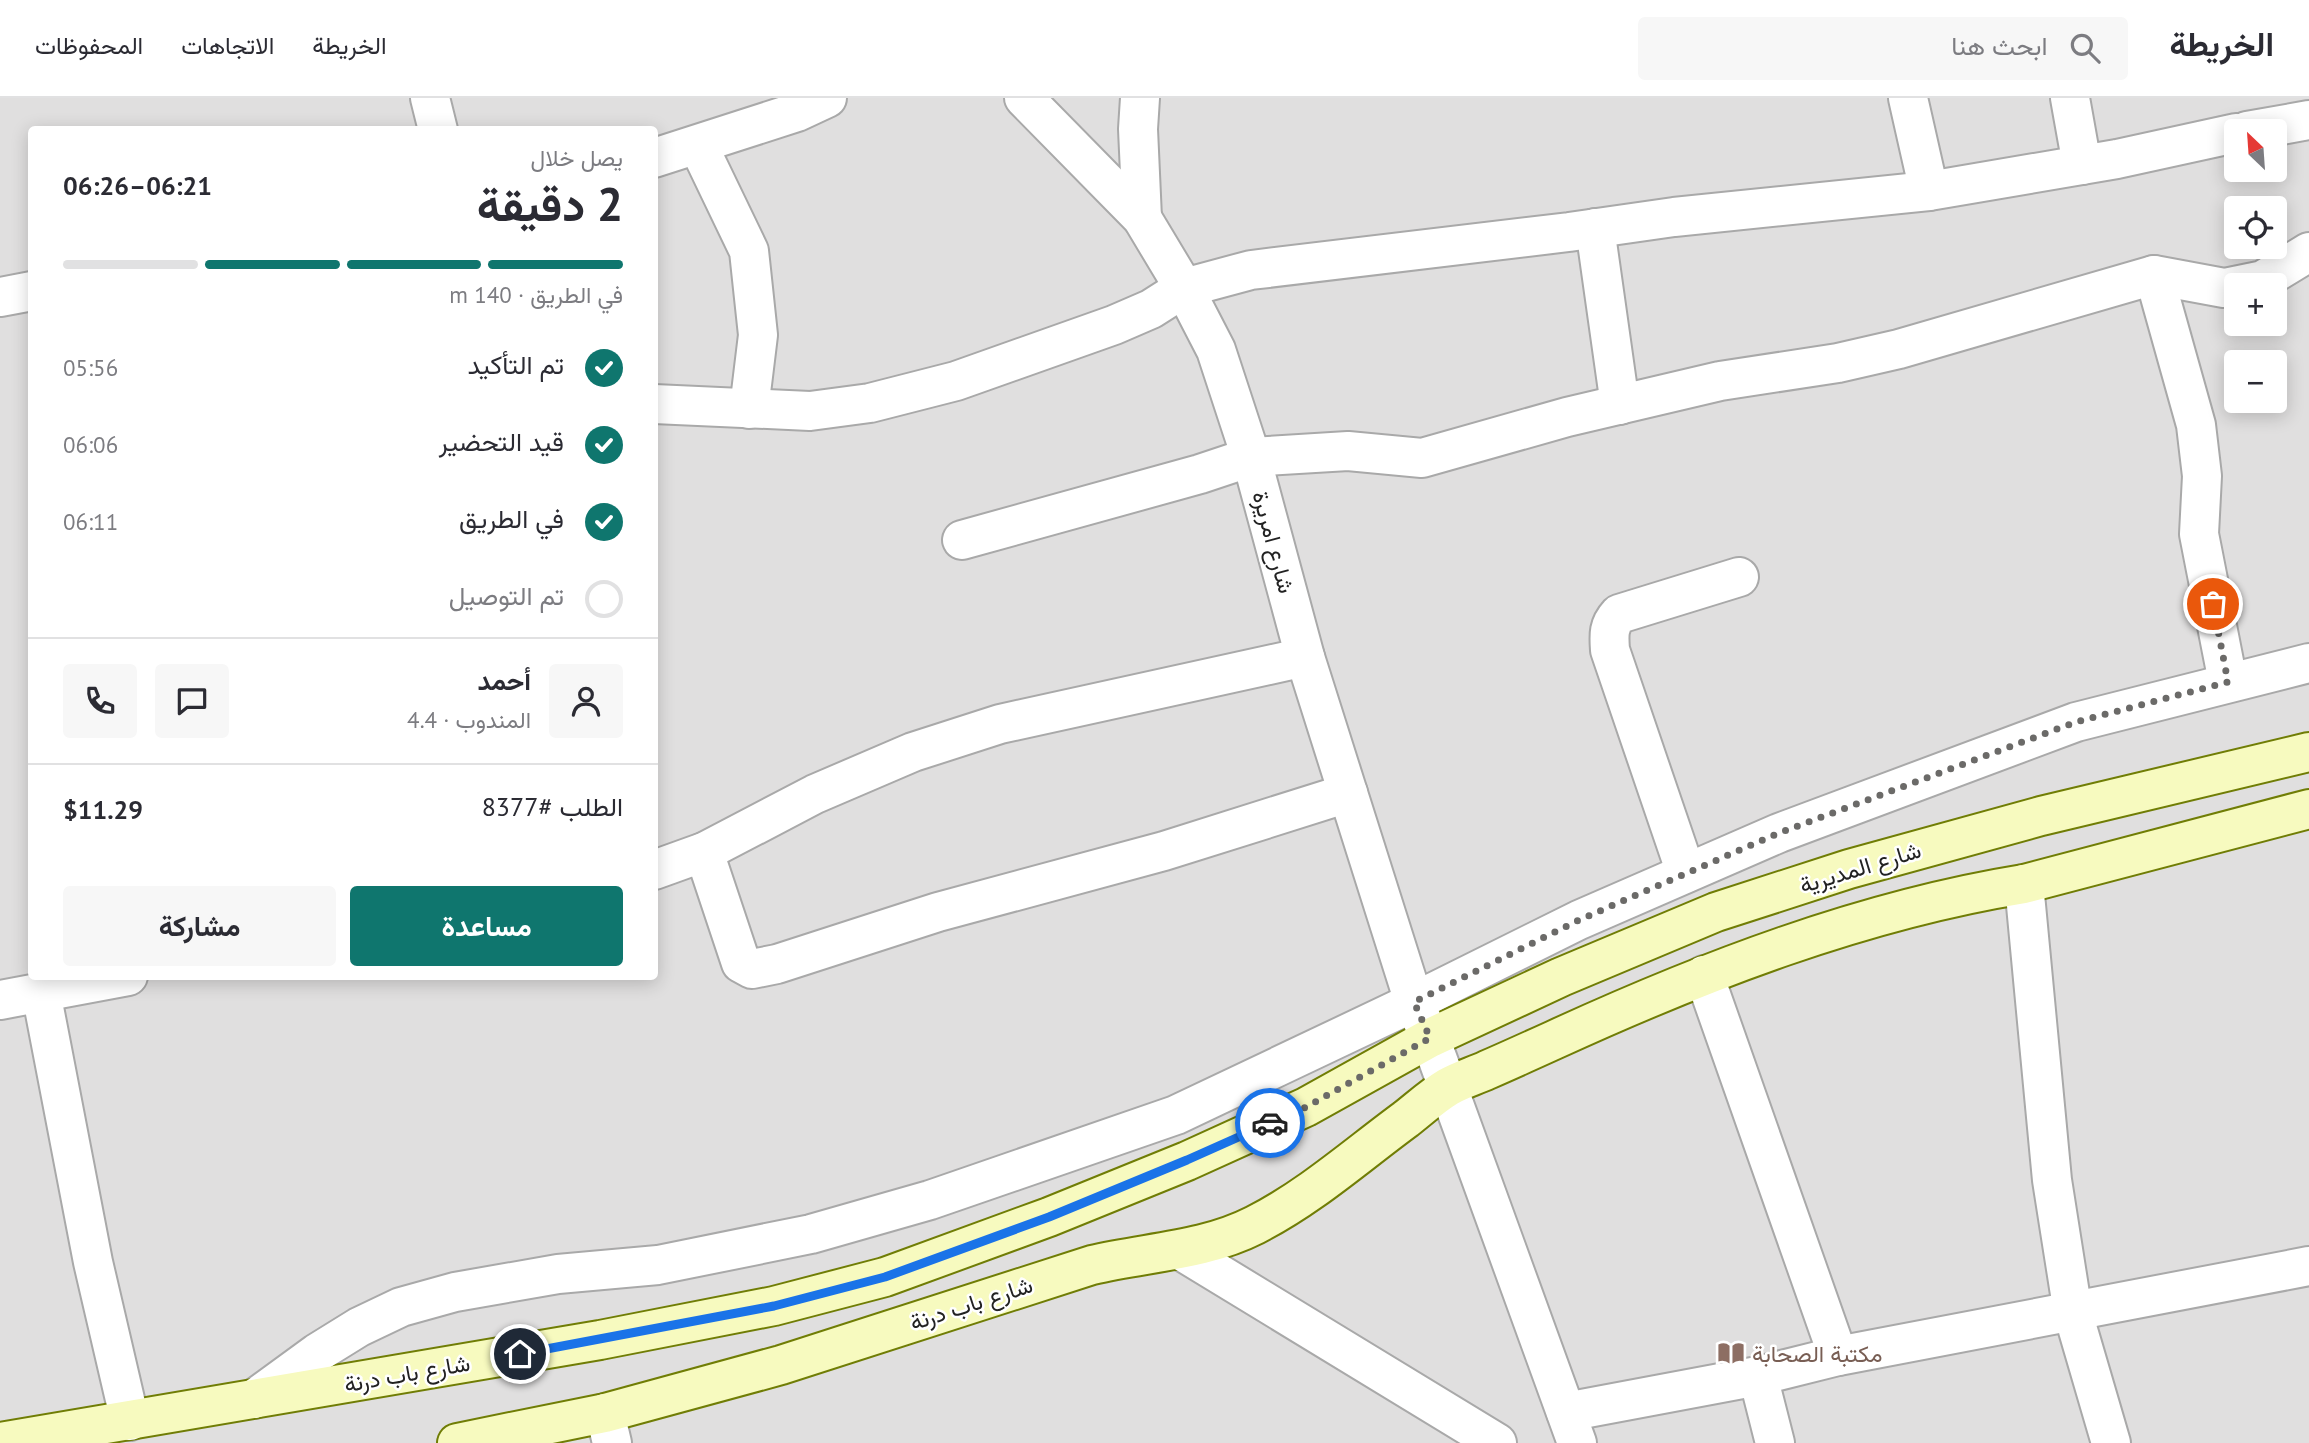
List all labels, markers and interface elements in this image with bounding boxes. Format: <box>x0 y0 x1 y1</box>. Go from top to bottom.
search box <box>1638 17 2128 80</box>
text: الخريطة <box>2170 22 2274 65</box>
text: ابحث هنا <box>1951 29 2048 62</box>
icon: search <box>2066 29 2104 67</box>
text: المحفوظات <box>35 30 143 61</box>
text: الاتجاهات <box>181 30 274 61</box>
text: الخريطة <box>312 30 387 61</box>
north arrow <box>2224 119 2287 182</box>
map controls <box>2224 119 2287 413</box>
text: يصل خلال <box>531 143 623 172</box>
text: 06:21–06:26 <box>63 169 212 202</box>
text: 2 دقيقة <box>477 174 623 234</box>
button: locate <box>2224 196 2287 259</box>
button: + <box>2224 273 2287 336</box>
text: في الطريق · 140 m <box>449 280 623 309</box>
text: تم التأكيد <box>468 348 564 381</box>
icon: check <box>585 349 623 387</box>
button: − <box>2224 350 2287 413</box>
text: 05:56 <box>63 353 118 382</box>
text: قيد التحضير <box>439 425 564 458</box>
icon: check <box>585 426 623 464</box>
text: 06:06 <box>63 430 118 459</box>
street label: شارع امريرة <box>1245 488 1302 597</box>
text: في الطريق <box>459 502 564 535</box>
icon: check <box>585 503 623 541</box>
text: 06:11 <box>63 507 118 536</box>
pin <box>2183 574 2243 634</box>
text: تم التوصيل <box>449 579 564 612</box>
icon: bag <box>2194 585 2232 623</box>
button: phone <box>63 664 137 738</box>
button: chat <box>155 664 229 738</box>
text: أحمد <box>478 664 531 697</box>
button: person <box>549 664 623 738</box>
text: المندوب · 4.4 <box>407 705 531 734</box>
text: الطلب #8377 <box>482 790 623 823</box>
text: $11.29 <box>63 793 143 826</box>
street label: شارع المديرية <box>1796 835 1925 901</box>
button: مشاركة <box>63 886 336 966</box>
button: مساعدة <box>350 886 623 966</box>
courier <box>1235 1088 1305 1158</box>
icon: car <box>1251 1104 1289 1142</box>
street label: شارع باب درنة <box>906 1270 1037 1338</box>
pin <box>490 1324 550 1384</box>
icon: home <box>501 1335 539 1373</box>
library icon: مكتبة الصحابة <box>1716 1338 1746 1368</box>
place label: مكتبة الصحابة <box>1752 1339 1882 1368</box>
street label: شارع باب درنة <box>342 1348 473 1400</box>

